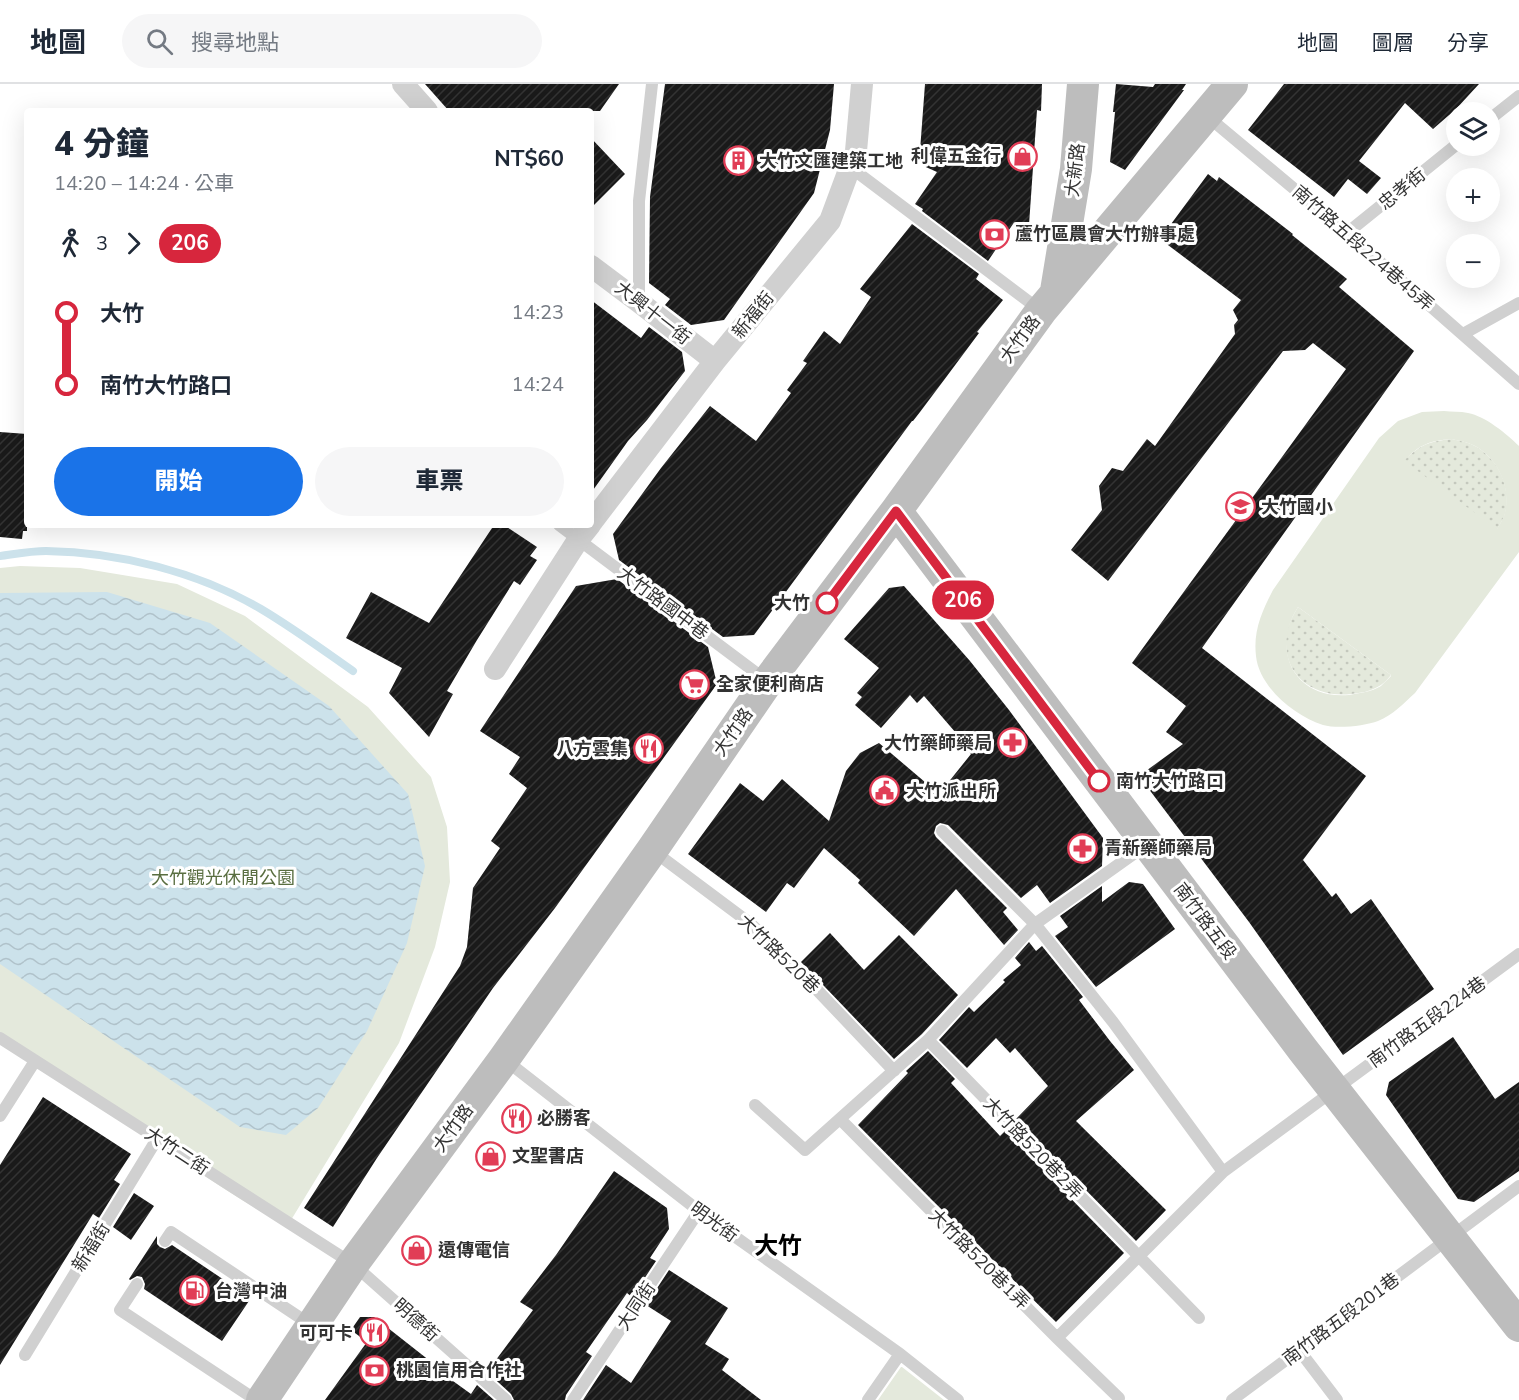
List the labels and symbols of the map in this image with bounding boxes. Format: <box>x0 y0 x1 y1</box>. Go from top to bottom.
shop icon: 利偉五金行 <box>1006 140 1038 172</box>
street label: 大新路 <box>1060 142 1090 198</box>
place label: 利偉五金行 <box>911 144 1001 168</box>
building icon: 大竹文匯建築工地 <box>722 145 754 177</box>
place label: 大竹文匯建築工地 <box>759 149 903 173</box>
street label: 忠孝街 <box>1373 163 1431 215</box>
street label: 南竹路五段224巷45弄 <box>1287 180 1439 316</box>
bank icon: 蘆竹區農會大竹辦事處 <box>978 218 1010 250</box>
place label: 蘆竹區農會大竹辦事處 <box>1015 222 1195 246</box>
street label: 大興十一街 <box>610 276 696 350</box>
street label: 新福街 <box>727 286 779 344</box>
street label: 大竹路 <box>994 310 1046 368</box>
school or university icon: 大竹國小 <box>1224 491 1256 523</box>
place label: 大竹國小 <box>1261 495 1333 519</box>
street label: 大竹路國中巷 <box>613 561 713 645</box>
line badge: 206 <box>928 580 998 620</box>
place label: 大竹 <box>774 591 810 615</box>
marker: 大竹 <box>816 592 838 614</box>
supermarket icon: 全家便利商店 <box>679 668 711 700</box>
place label: 全家便利商店 <box>716 672 824 696</box>
street label: 大竹路 <box>708 703 758 761</box>
pharmacy icon: 大竹藥師藥局 <box>997 727 1029 759</box>
place label: 大竹藥師藥局 <box>884 731 992 755</box>
restaurant icon: 八方雲集 <box>633 733 665 765</box>
place label: 八方雲集 <box>556 737 628 761</box>
place label: 南竹大竹路口 <box>1116 769 1224 793</box>
marker: 南竹大竹路口 <box>1088 770 1110 792</box>
public building icon: 大竹派出所 <box>869 775 901 807</box>
place label: 大竹派出所 <box>906 779 996 803</box>
pharmacy icon: 青新藥師藥局 <box>1067 832 1099 864</box>
place label: 青新藥師藥局 <box>1104 836 1212 860</box>
park label: 大竹觀光休閒公園 <box>151 866 295 890</box>
street label: 南竹路五段 <box>1168 878 1242 964</box>
street label: 大竹路520巷 <box>733 909 825 999</box>
street label: 南竹路五段224巷 <box>1363 971 1491 1073</box>
street label: 大竹路520巷2弄 <box>978 1092 1088 1204</box>
street label: 大竹路 <box>427 1099 479 1157</box>
restaurant icon: 必勝客 <box>500 1102 532 1134</box>
place label: 必勝客 <box>537 1106 591 1130</box>
street label: 大竹二街 <box>140 1121 214 1181</box>
shop icon: 文聖書店 <box>475 1140 507 1172</box>
place label: 文聖書店 <box>512 1144 584 1168</box>
street label: 明光街 <box>685 1196 743 1248</box>
street label: 大竹路520巷1弄 <box>923 1203 1035 1315</box>
street label: 新福街 <box>67 1218 115 1276</box>
district label: 大竹 <box>754 1230 802 1262</box>
shop icon: 遠傳電信 <box>401 1234 433 1266</box>
place label: 遠傳電信 <box>438 1238 510 1262</box>
street label: 南竹路五段201巷 <box>1278 1267 1404 1371</box>
fuel station icon: 台灣中油 <box>178 1275 210 1307</box>
street label: 大同街 <box>611 1277 661 1335</box>
place label: 台灣中油 <box>215 1279 287 1303</box>
street label: 明德街 <box>388 1293 444 1347</box>
restaurant icon: 可可卡 <box>358 1317 390 1349</box>
place label: 可可卡 <box>299 1321 353 1345</box>
bank icon: 桃園信用合作社 <box>359 1354 391 1386</box>
place label: 桃園信用合作社 <box>396 1358 522 1382</box>

